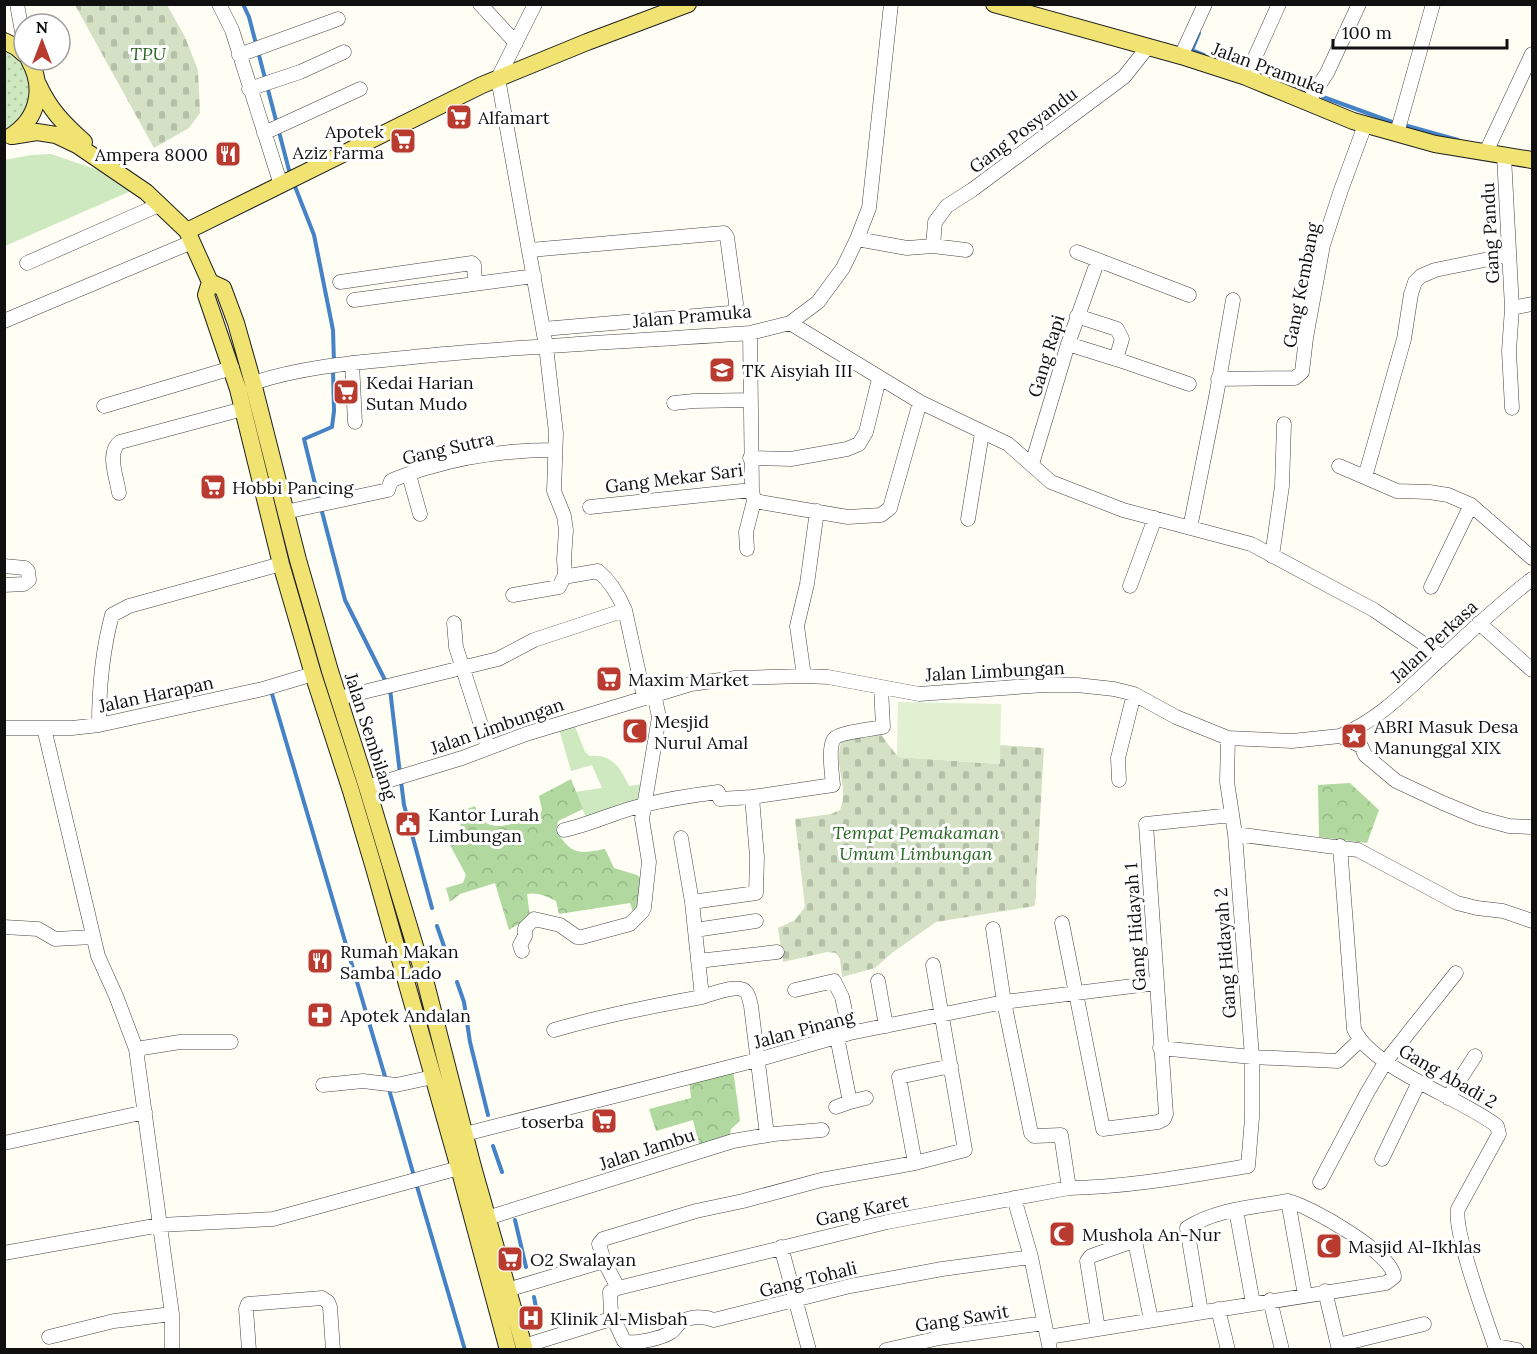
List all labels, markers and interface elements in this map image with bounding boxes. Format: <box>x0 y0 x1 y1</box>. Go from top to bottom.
north arrow <box>12 12 72 72</box>
scale bar <box>1333 12 1507 50</box>
text: N <box>36 17 48 37</box>
text: 100 m <box>1342 21 1392 44</box>
street label: Jalan Pramuka <box>1208 36 1329 99</box>
park label: TPU <box>130 42 166 65</box>
street label: Gang Posyandu <box>964 82 1082 178</box>
supermarket icon: Alfamart <box>444 102 474 132</box>
place label: Alfamart <box>477 106 550 129</box>
place label: Apotek Aziz Farma <box>291 120 384 164</box>
supermarket icon: Apotek Aziz Farma <box>388 126 418 156</box>
restaurant icon: Ampera 8000 <box>213 139 243 169</box>
place label: Ampera 8000 <box>94 143 208 166</box>
street label: Gang Pandu <box>1476 182 1504 284</box>
street label: Gang Kembang <box>1278 219 1325 350</box>
street label: Jalan Pramuka <box>631 299 752 333</box>
street label: Gang Rapi <box>1023 312 1069 400</box>
school or university icon: TK Aisyiah III <box>707 355 737 385</box>
place label: TK Aisyiah III <box>742 359 853 382</box>
place label: Kedai Harian Sutan Mudo <box>366 371 474 415</box>
supermarket icon: Kedai Harian Sutan Mudo <box>331 377 361 407</box>
street label: Gang Sutra <box>400 426 496 470</box>
street label: Gang Mekar Sari <box>604 458 744 498</box>
supermarket icon: Hobbi Pancing <box>198 472 228 502</box>
place label: Hobbi Pancing <box>232 476 354 499</box>
street label: Jalan Perkasa <box>1385 595 1482 688</box>
street label: Jalan Limbungan <box>924 656 1065 686</box>
supermarket icon: Maxim Market <box>594 664 624 694</box>
place label: Maxim Market <box>628 668 749 691</box>
street label: Jalan Sembilang <box>339 669 403 803</box>
street label: Jalan Harapan <box>96 671 216 718</box>
street label: Jalan Limbungan <box>426 692 567 760</box>
place label: Mesjid Nurul Amal <box>654 710 748 754</box>
place label: ABRI Masuk Desa Manunggal XIX <box>1373 715 1518 759</box>
mosque icon: Mesjid Nurul Amal <box>620 716 650 746</box>
place icon: ABRI Masuk Desa Manunggal XIX <box>1339 721 1369 751</box>
place label: Kantor Lurah Limbungan <box>428 803 539 847</box>
public building icon: Kantor Lurah Limbungan <box>393 809 423 839</box>
park label: Tempat Pemakaman Umum Limbungan <box>832 821 1000 865</box>
street label: Gang Hidayah 1 <box>1119 862 1151 992</box>
street label: Gang Hidayah 2 <box>1209 887 1241 1019</box>
place label: Rumah Makan Samba Lado <box>340 940 459 984</box>
restaurant icon: Rumah Makan Samba Lado <box>305 946 335 976</box>
pharmacy icon: Apotek Andalan <box>305 1000 335 1030</box>
place label: Apotek Andalan <box>339 1004 471 1027</box>
street label: Jalan Pinang <box>750 1004 858 1054</box>
street label: Gang Abadi 2 <box>1395 1039 1501 1113</box>
supermarket icon: toserba <box>589 1106 619 1136</box>
place label: toserba <box>521 1110 584 1133</box>
street label: Jalan Jambu <box>596 1123 698 1175</box>
street label: Gang Karet <box>813 1189 911 1231</box>
mosque icon: Mushola An-Nur <box>1047 1219 1077 1249</box>
place label: Mushola An-Nur <box>1082 1223 1221 1246</box>
mosque icon: Masjid Al-Ikhlas <box>1314 1231 1344 1261</box>
place label: Masjid Al-Ikhlas <box>1348 1235 1481 1258</box>
supermarket icon: O2 Swalayan <box>495 1244 525 1274</box>
place label: O2 Swalayan <box>530 1248 636 1271</box>
street label: Gang Tohali <box>757 1256 859 1302</box>
street label: Gang Sawit <box>914 1299 1011 1337</box>
hospital icon: Klinik Al-Misbah <box>516 1303 546 1333</box>
place label: Klinik Al-Misbah <box>550 1307 688 1330</box>

